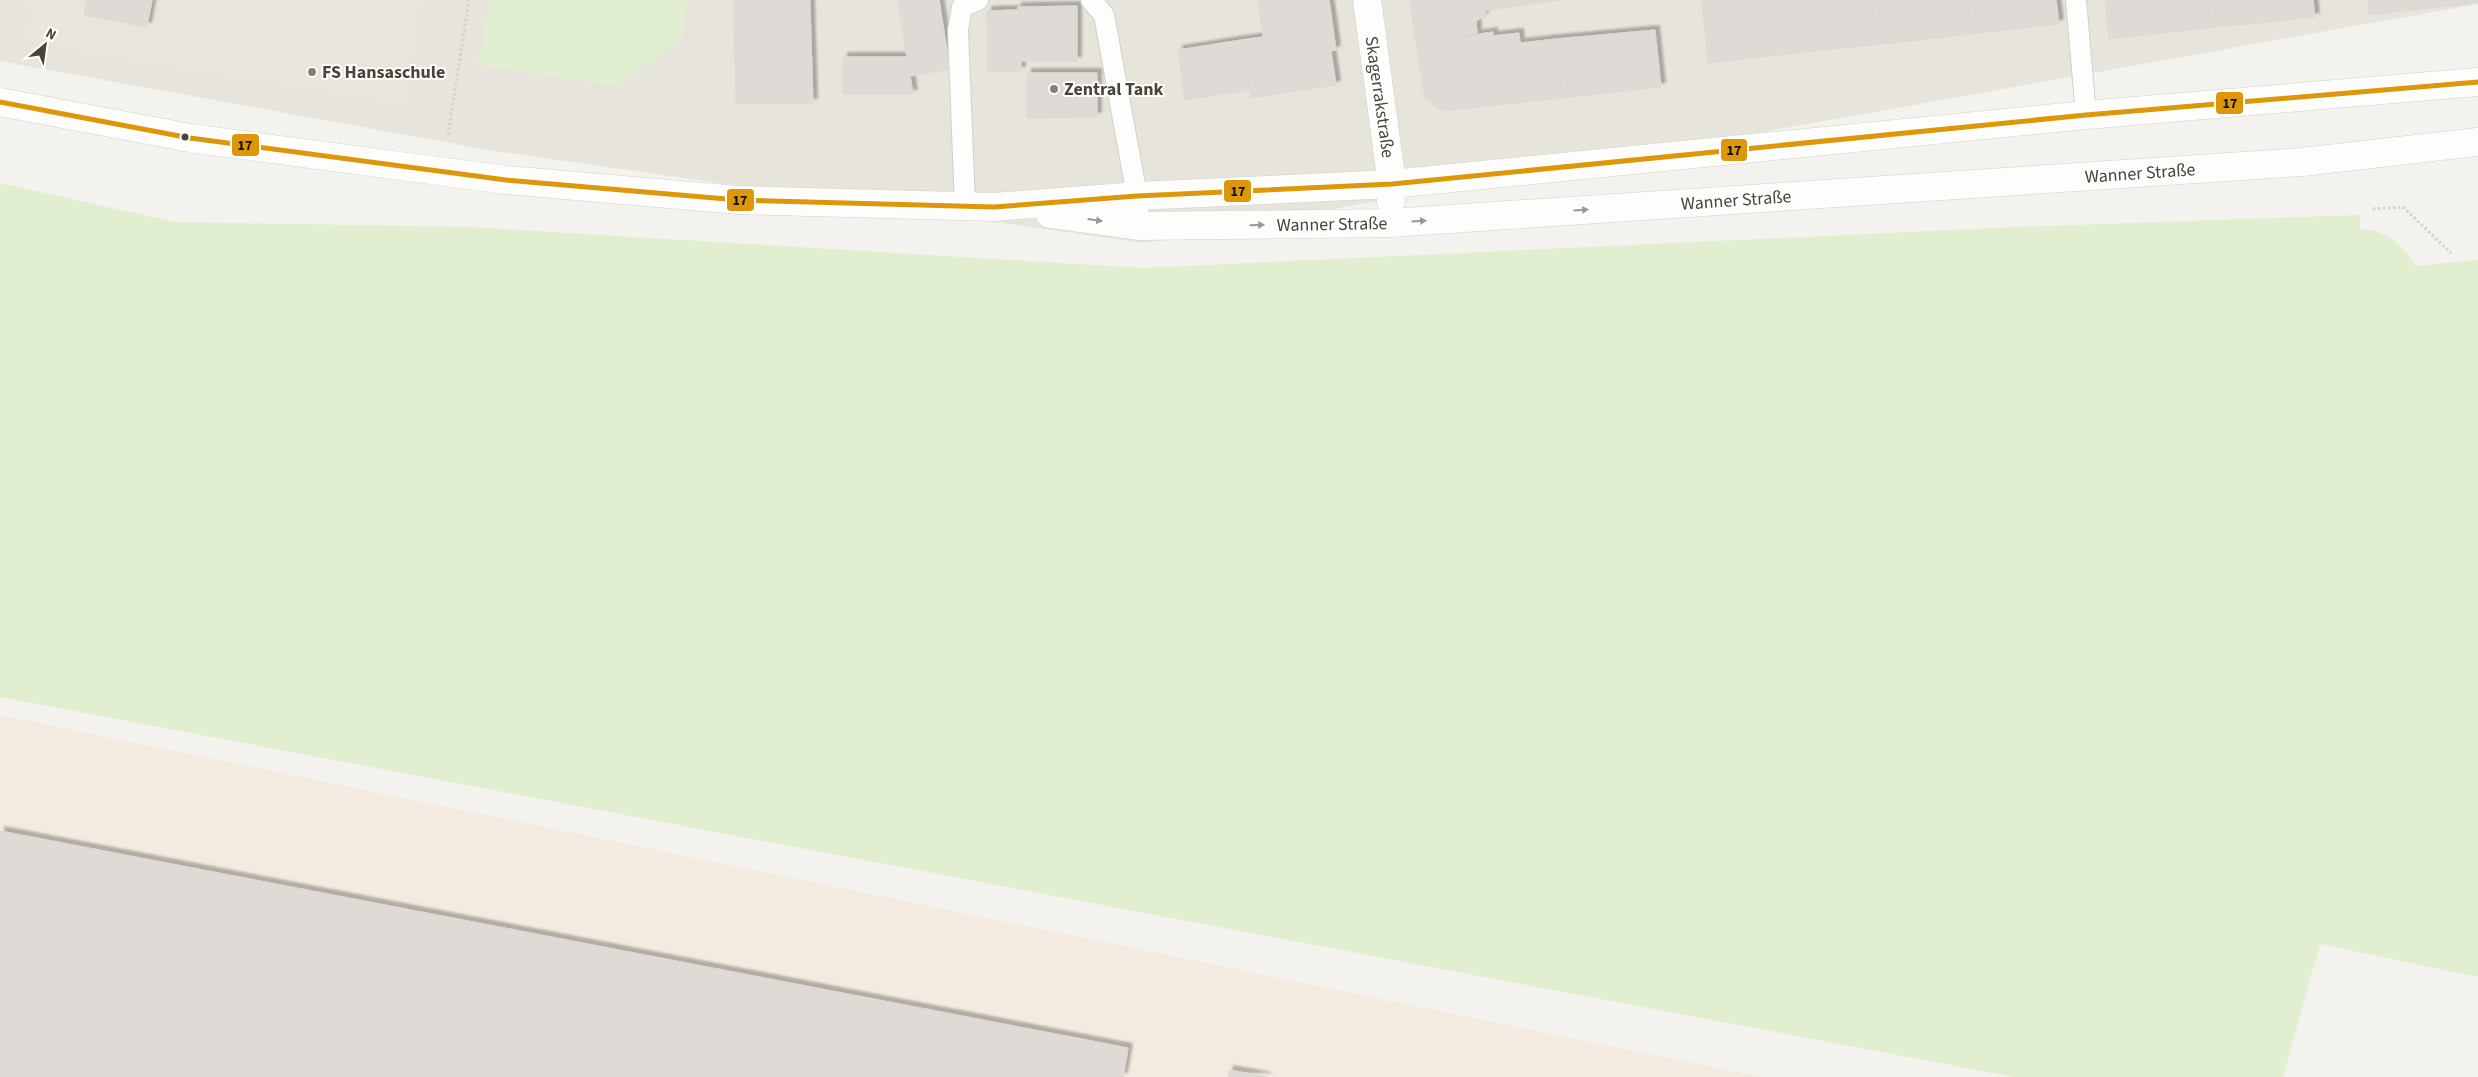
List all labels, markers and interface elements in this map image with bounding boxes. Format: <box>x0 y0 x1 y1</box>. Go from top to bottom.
north arrow <box>20 20 70 70</box>
text: N <box>42 24 60 46</box>
street label: Skagerrakstraße <box>1359 35 1400 160</box>
place label: FS Hansaschule <box>322 60 445 85</box>
marker: FS Hansaschule <box>306 66 318 78</box>
place label: Zentral Tank <box>1064 77 1164 102</box>
marker: Zentral Tank <box>1048 83 1060 95</box>
line badge: 17 <box>2215 91 2244 115</box>
text: 17 <box>2223 94 2237 114</box>
unlabelled marker <box>180 132 190 142</box>
line badge: 17 <box>231 133 260 157</box>
text: 17 <box>238 136 252 156</box>
line badge: 17 <box>1720 138 1748 162</box>
text: 17 <box>1727 141 1741 161</box>
street label: Wanner Straße <box>2084 157 2196 190</box>
line badge: 17 <box>1223 179 1252 203</box>
text: 17 <box>1231 182 1245 202</box>
street label: Wanner Straße <box>1680 184 1792 217</box>
line badge: 17 <box>726 188 755 212</box>
text: 17 <box>733 191 747 211</box>
one-way arrow <box>1574 206 1590 214</box>
street label: Wanner Straße <box>1276 211 1388 238</box>
one-way arrow <box>1087 216 1103 224</box>
one-way arrow <box>1412 217 1428 225</box>
one-way arrow <box>1249 221 1265 229</box>

